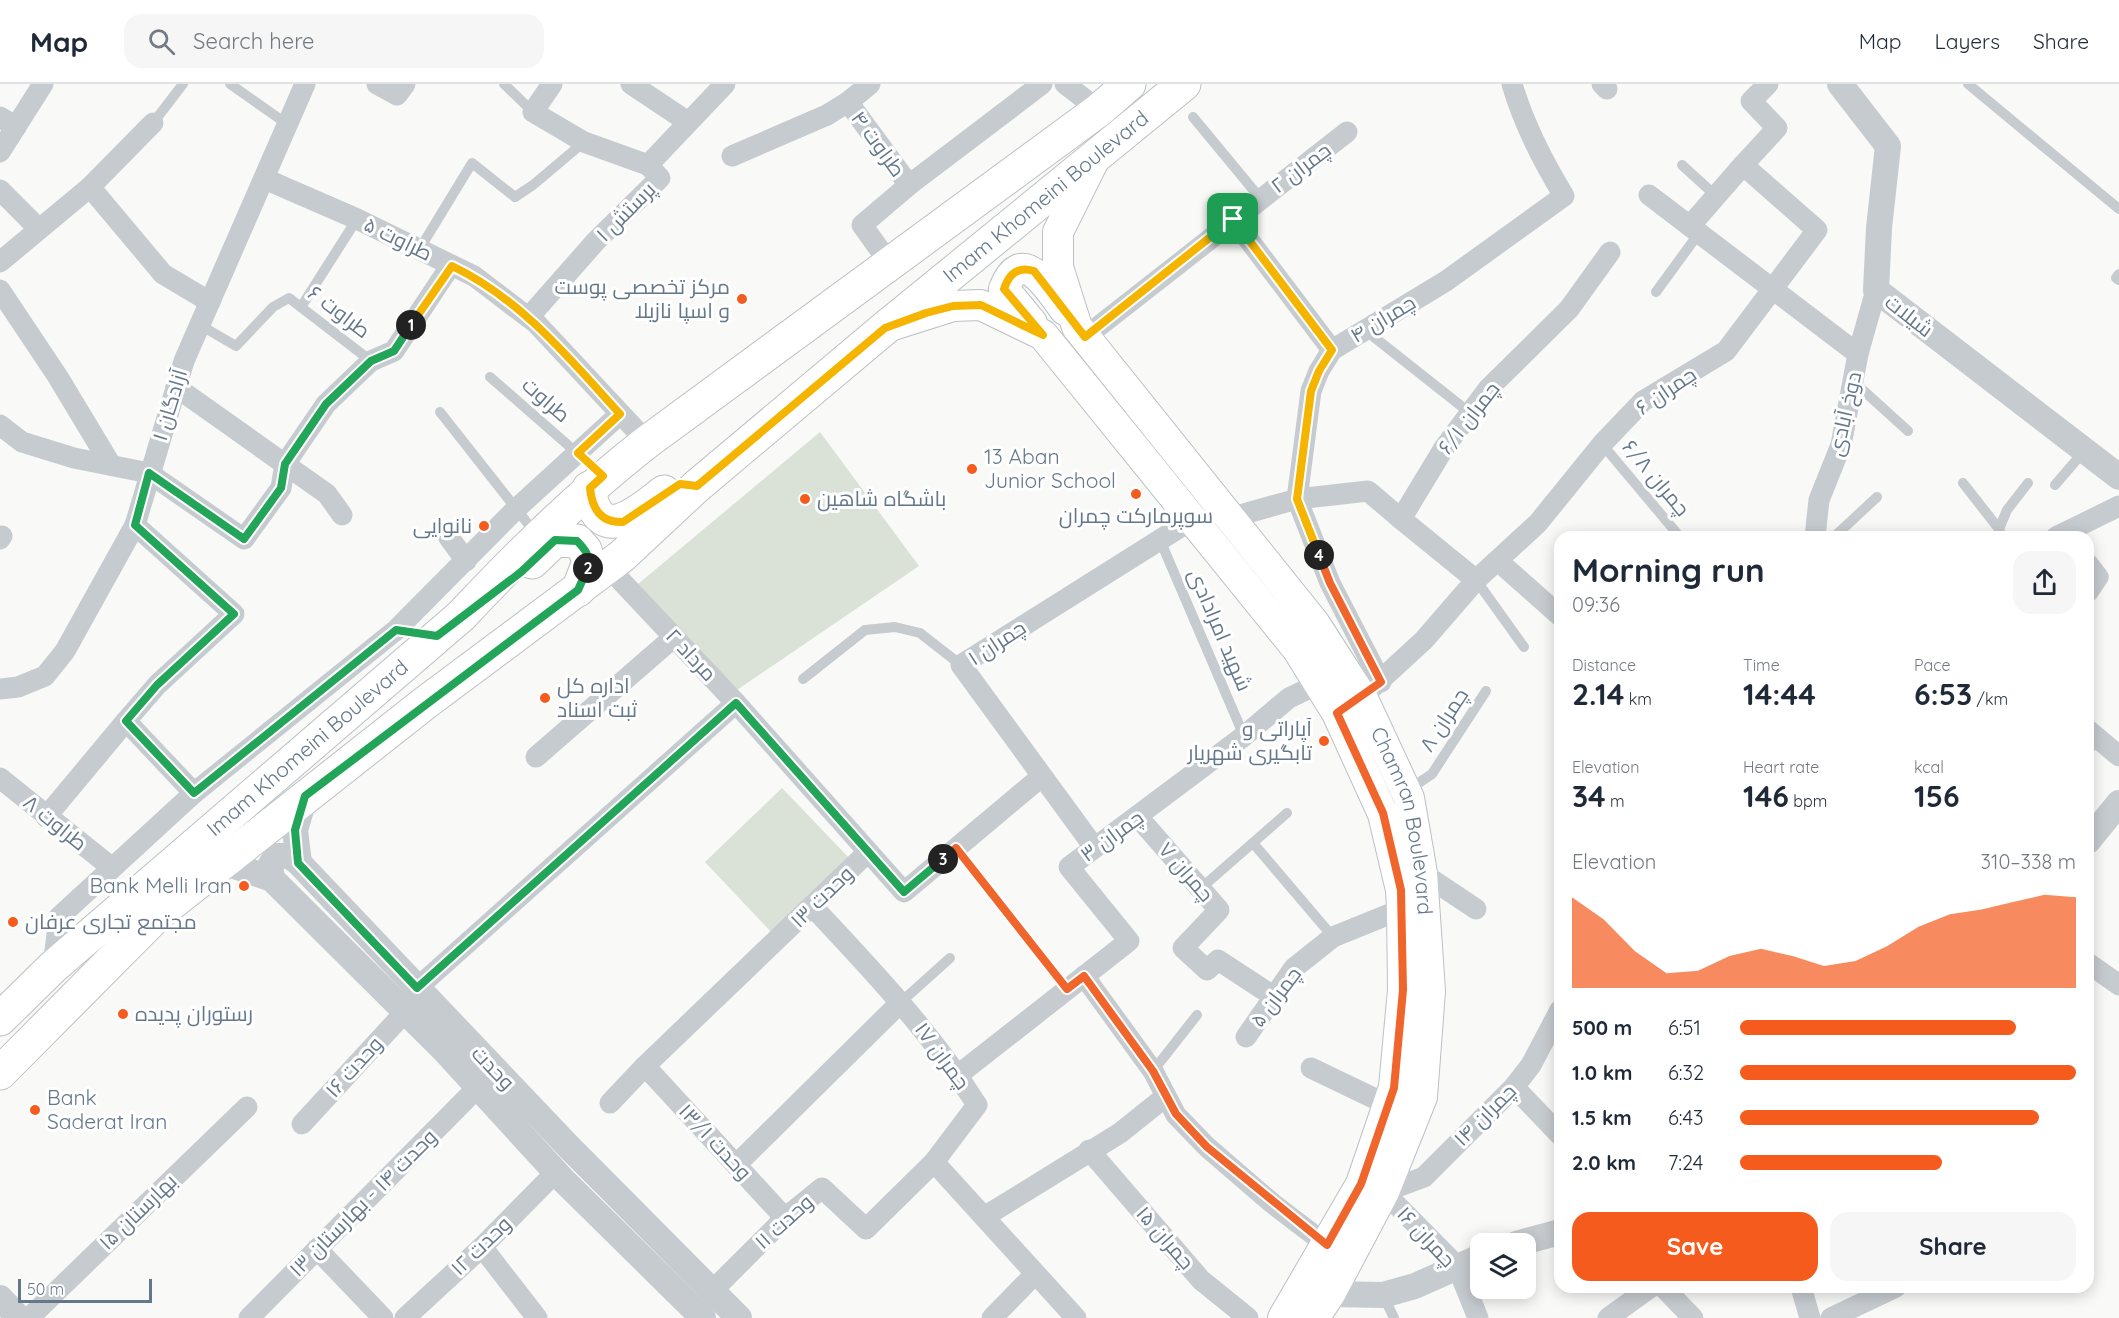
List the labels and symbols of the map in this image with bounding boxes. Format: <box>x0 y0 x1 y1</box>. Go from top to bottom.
street label: Imam Khomeini Boulevard <box>937 104 1153 288</box>
street label: طراوت ۴ <box>846 105 911 182</box>
street label: چمران ۲ <box>1265 136 1337 200</box>
street label: پرستش ۱ <box>590 176 662 248</box>
pin <box>1207 193 1258 244</box>
street label: طراوت ۵ <box>360 210 437 266</box>
place label: مرکز تخصصی پوست و اسپا نازیلا <box>554 273 730 324</box>
street label: طراوت ۶ <box>303 279 376 343</box>
street label: شیلات <box>1880 288 1939 342</box>
street label: چمران ۴ <box>1345 289 1421 349</box>
marker: مرکز تخصصی پوست و اسپا نازیلا <box>735 292 749 306</box>
pin: 1 <box>396 310 426 340</box>
street label: چمران ۶ <box>1630 361 1702 421</box>
street label: آزادگان ۱ <box>146 365 193 444</box>
street label: دوخ آبادی <box>1822 369 1868 459</box>
street label: طراوت <box>517 371 576 427</box>
street label: چمران ۶/۱ <box>1432 376 1506 460</box>
street label: چمران ۶/۸ <box>1616 434 1696 522</box>
place label: 13 Aban Junior School <box>984 443 1116 493</box>
marker: 13 Aban Junior School <box>965 462 979 476</box>
place label: باشگاه شاهین <box>817 485 946 512</box>
marker: سوپرمارکت چمران <box>1129 487 1143 501</box>
marker: باشگاه شاهین <box>798 492 812 506</box>
place label: سوپرمارکت چمران <box>1059 502 1213 530</box>
place label: نانوایی <box>413 512 472 539</box>
marker: نانوایی <box>477 519 491 533</box>
pin: 4 <box>1304 540 1334 570</box>
pin: 2 <box>573 553 603 583</box>
street label: شهید امرادادی <box>1183 565 1258 695</box>
street label: چمران ۱ <box>963 614 1031 672</box>
street label: مرداد ۲ <box>661 623 723 686</box>
street label: Imam Khomeini Boulevard <box>201 653 413 841</box>
place label: اداره کل ثبت اسناد <box>557 672 638 722</box>
street label: چمران ۸ <box>1413 683 1475 757</box>
marker: اداره کل ثبت اسناد <box>538 691 552 705</box>
place label: آپاراتی و تابگیری شهریار <box>1187 715 1312 766</box>
street label: Chamran Boulevard <box>1366 722 1439 916</box>
marker: آپاراتی و تابگیری شهریار <box>1317 734 1331 748</box>
street label: طراوت ۸ <box>19 789 93 856</box>
street label: چمران ۳ <box>1075 804 1149 868</box>
street label: چمران ۷ <box>1152 836 1220 908</box>
pin: 3 <box>928 844 958 874</box>
street label: وحدت ۱۳ <box>784 860 858 933</box>
place label: Bank Melli Iran <box>89 872 232 898</box>
marker: Bank Melli Iran <box>237 879 251 893</box>
place label: مجتمع تجاری عرفان <box>25 908 197 936</box>
marker: مجتمع تجاری عرفان <box>6 915 20 929</box>
street label: چمران ۵ <box>1244 961 1308 1033</box>
place label: رستوران پدیده <box>135 1000 253 1028</box>
marker: رستوران پدیده <box>116 1007 130 1021</box>
street label: چمران ۱۷ <box>908 1017 976 1095</box>
street label: وحدت ۱۶ <box>319 1030 387 1102</box>
street label: وحدت <box>467 1040 521 1095</box>
street label: چمران ۱۴ <box>1448 1078 1522 1152</box>
place label: Bank Saderat Iran <box>47 1084 167 1134</box>
street label: وحدت ۱۳/۱ <box>674 1098 758 1185</box>
marker: Bank Saderat Iran <box>28 1103 42 1117</box>
street label: وحدت ۱۴ - بهارستان ۱۳ <box>283 1123 442 1282</box>
street label: بهارستان ۱۵ <box>93 1168 182 1256</box>
street label: وحدت ۱۱ <box>749 1188 818 1254</box>
street label: چمران ۱۵ <box>1130 1200 1200 1276</box>
street label: چمران ۱۶ <box>1391 1200 1461 1274</box>
street label: وحدت ۱۲ <box>445 1210 516 1280</box>
scale bar <box>18 1276 152 1304</box>

